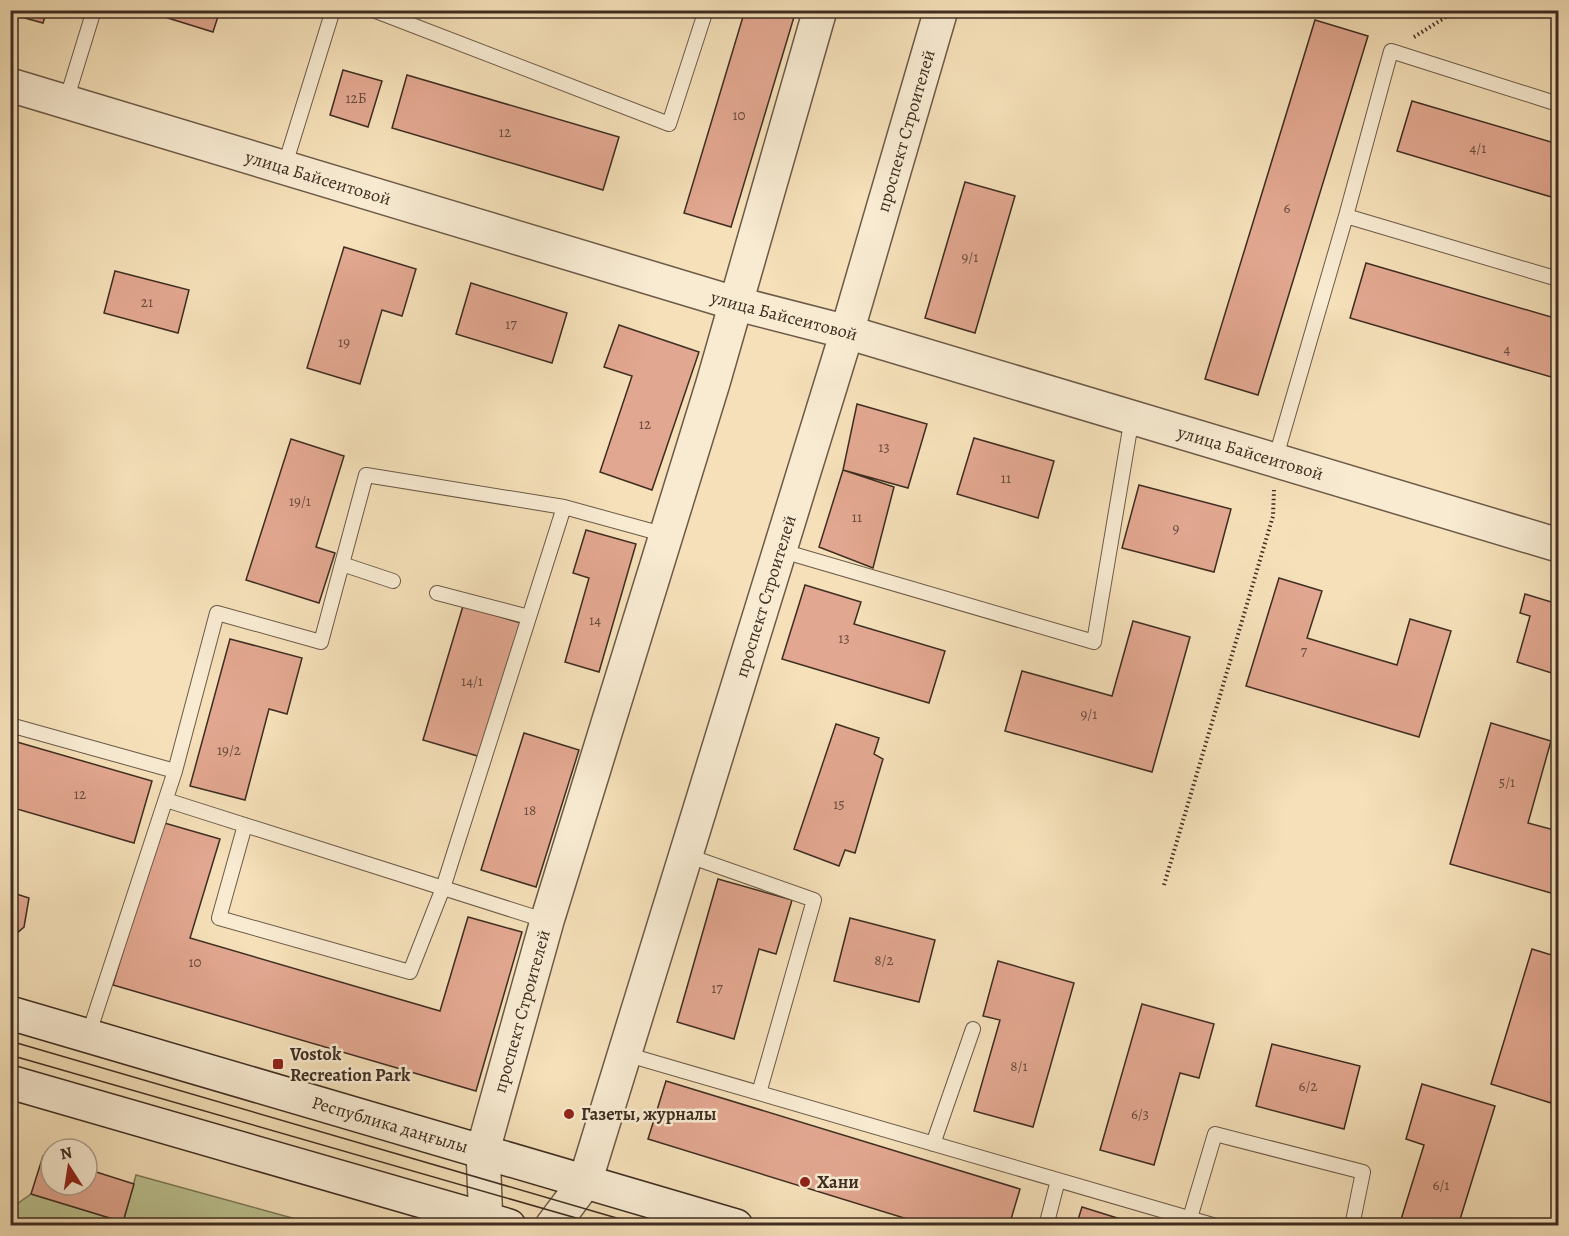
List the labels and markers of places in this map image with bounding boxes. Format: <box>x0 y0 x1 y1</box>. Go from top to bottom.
place label: Vostok Recreation Park <box>289 1042 411 1087</box>
marker: Vostok Recreation Park <box>271 1057 285 1071</box>
place label: Газеты, журналы <box>581 1102 716 1126</box>
marker: Газеты, журналы <box>562 1107 576 1121</box>
place label: Хани <box>817 1170 859 1194</box>
marker: Хани <box>798 1175 812 1189</box>

